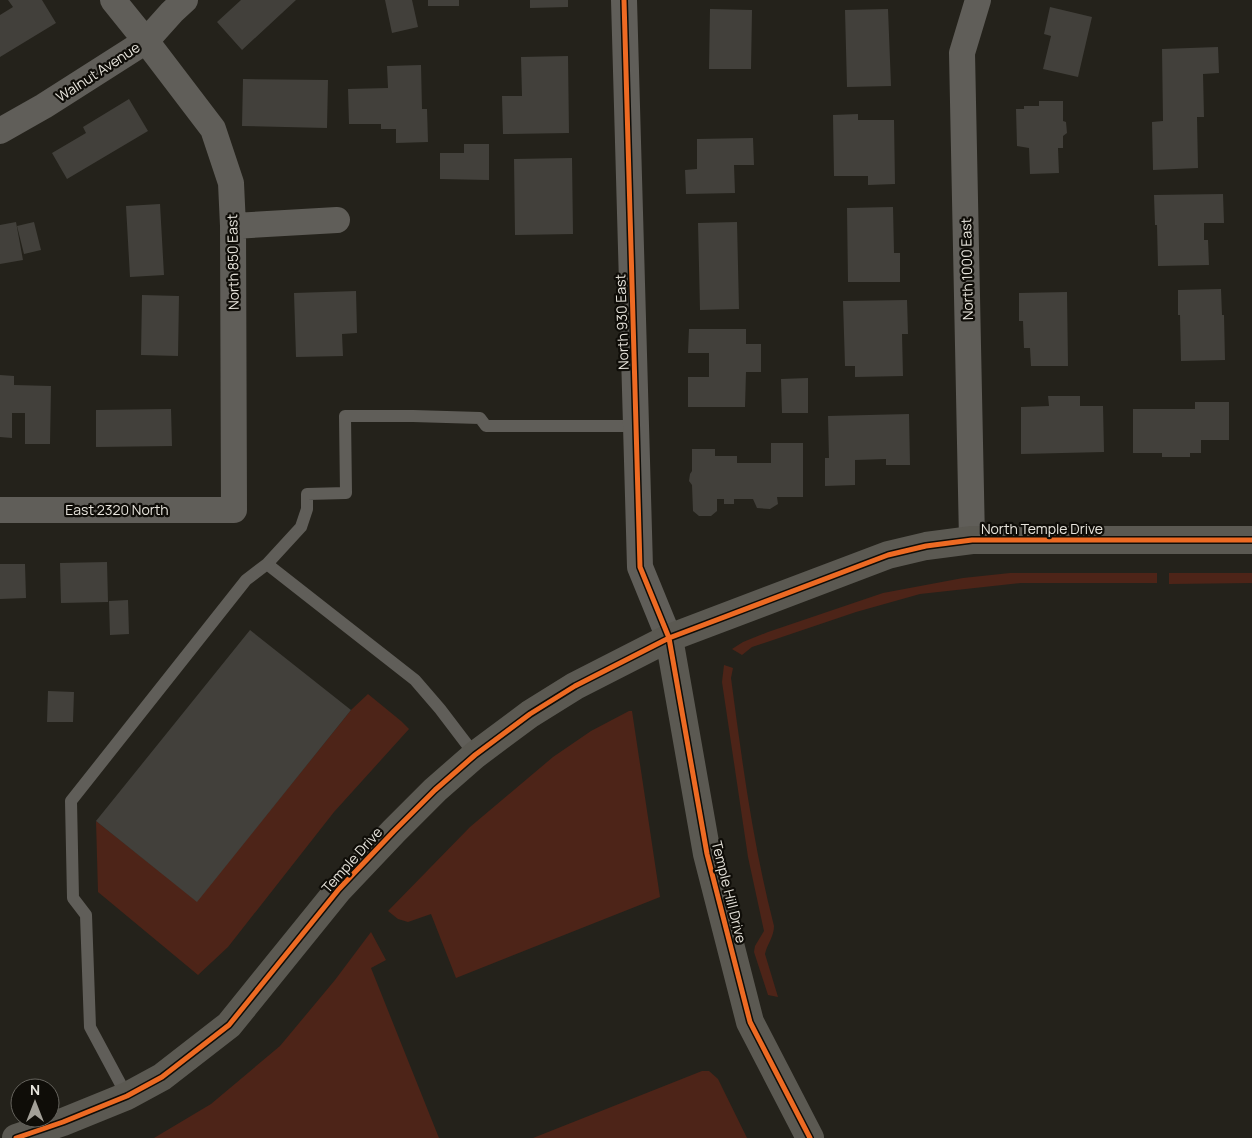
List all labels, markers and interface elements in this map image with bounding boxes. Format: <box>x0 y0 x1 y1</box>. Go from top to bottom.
street label: Walnut Avenue <box>52 37 143 106</box>
street label: North 850 East <box>222 214 243 310</box>
street label: North 1000 East <box>956 217 977 320</box>
street label: North 930 East <box>610 273 633 370</box>
street label: East 2320 North <box>65 500 169 519</box>
street label: North Temple Drive <box>981 519 1103 538</box>
street label: Temple Drive <box>317 823 386 897</box>
street label: Temple Hill Drive <box>708 839 751 945</box>
north arrow <box>10 1078 60 1128</box>
text: N <box>30 1080 40 1099</box>

